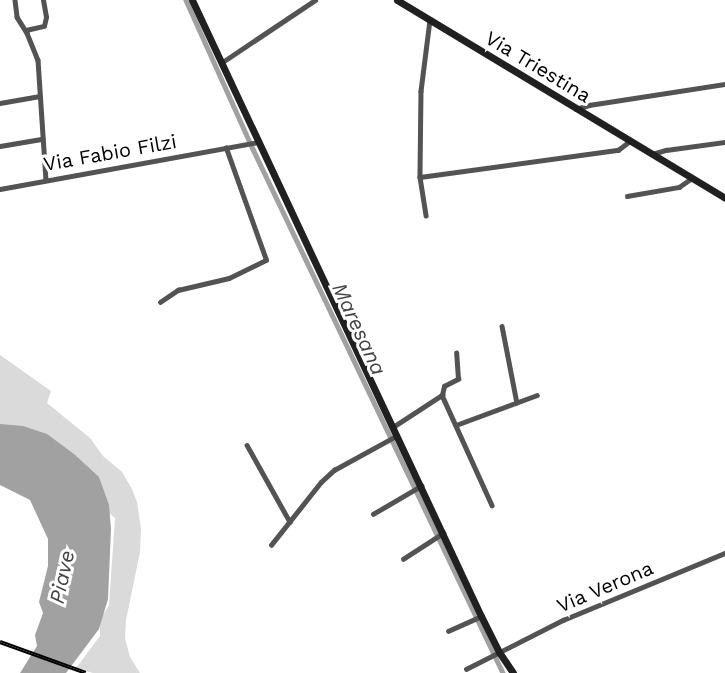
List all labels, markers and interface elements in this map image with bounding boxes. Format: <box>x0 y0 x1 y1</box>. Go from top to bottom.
street label: Via Triestina <box>480 26 596 108</box>
street label: Via Fabio Filzi <box>41 129 179 177</box>
water label: Maresana <box>327 279 391 379</box>
water label: Piave <box>44 548 80 606</box>
street label: Via Verona <box>553 556 657 618</box>

